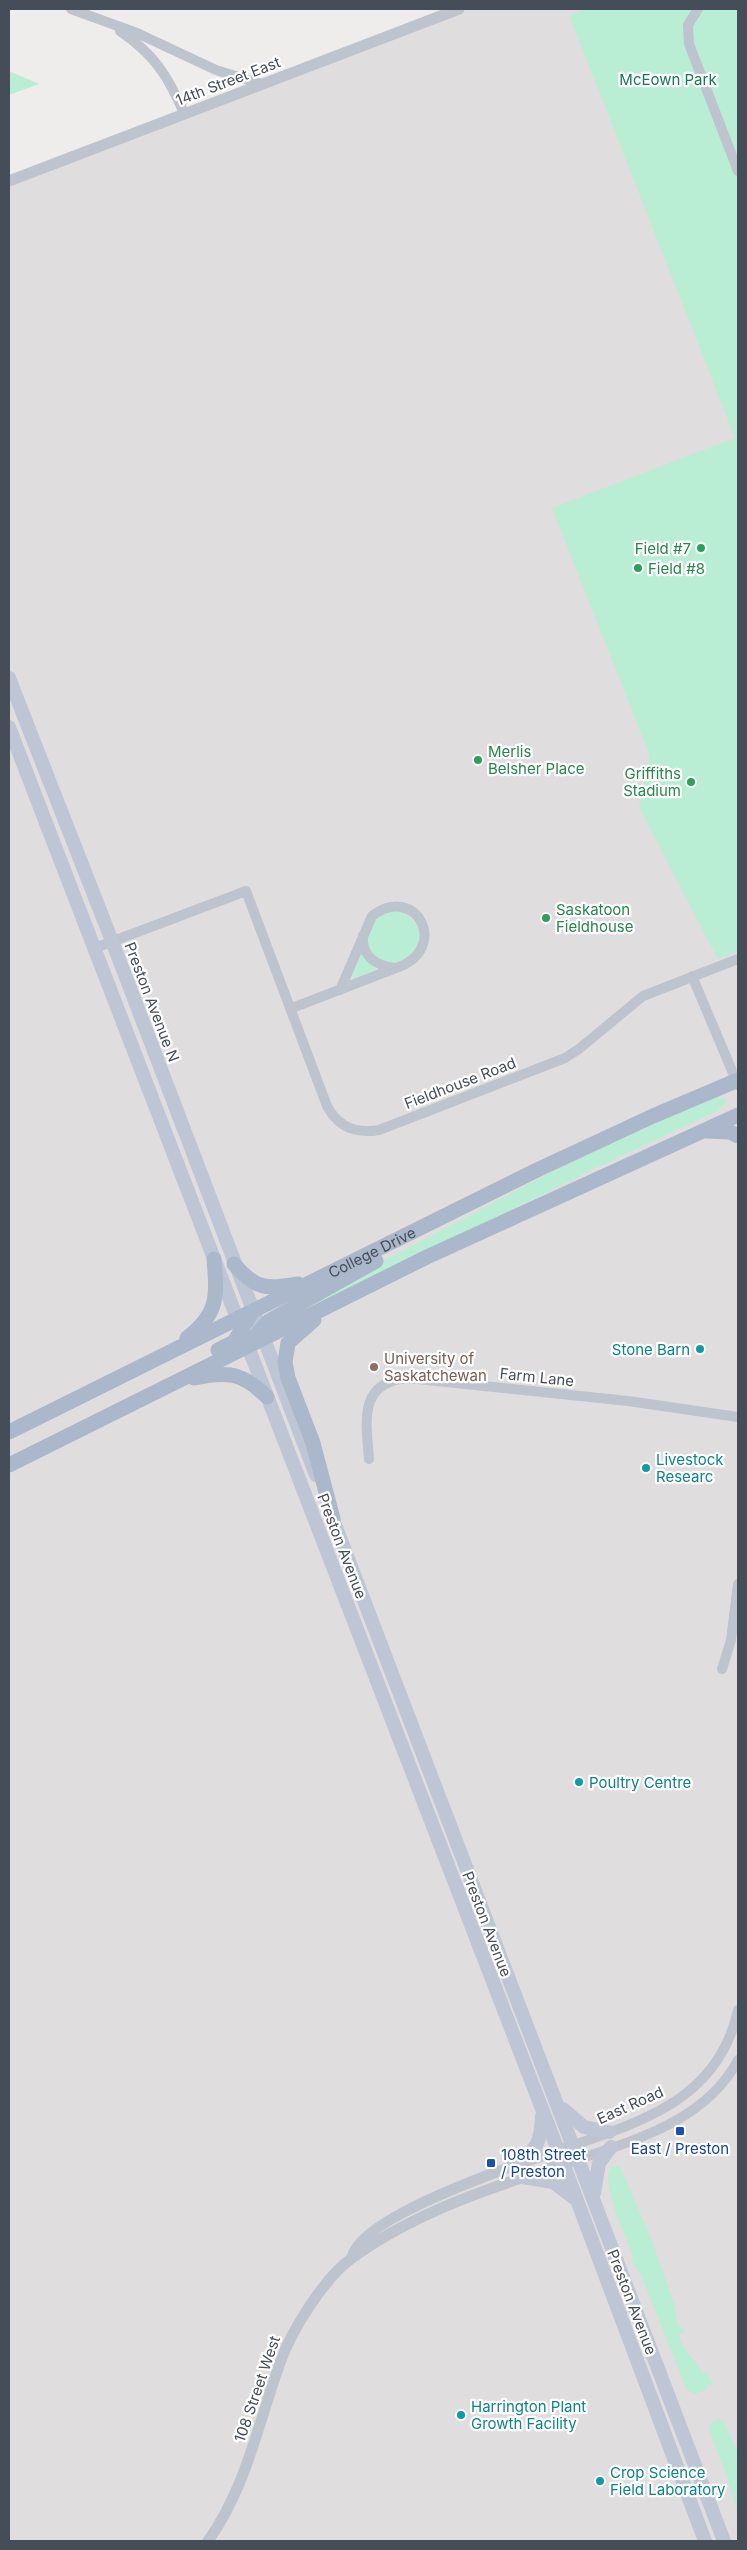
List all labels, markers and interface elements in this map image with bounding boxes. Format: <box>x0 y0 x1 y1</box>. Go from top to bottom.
street label: 14th Street East <box>173 52 283 110</box>
park label: McEown Park <box>619 70 717 89</box>
place label: Field #7 <box>635 539 691 558</box>
marker: Field #7 <box>695 542 707 554</box>
place label: Field #8 <box>648 559 705 578</box>
marker: Field #8 <box>632 562 644 574</box>
place label: Merlis Belsher Place <box>488 742 585 778</box>
marker: Merlis Belsher Place <box>472 754 484 766</box>
place label: Griffiths Stadium <box>623 764 681 800</box>
marker: Griffiths Stadium <box>685 776 697 788</box>
place label: Saskatoon Fieldhouse <box>556 900 633 936</box>
marker: Saskatoon Fieldhouse <box>540 912 552 924</box>
street label: Preston Avenue N <box>120 939 184 1065</box>
street label: Fieldhouse Road <box>402 1053 518 1113</box>
street label: College Drive <box>325 1222 419 1282</box>
place label: Stone Barn <box>612 1340 690 1359</box>
marker: Stone Barn <box>694 1343 706 1355</box>
place label: University of Saskatchewan <box>384 1349 487 1385</box>
marker: University of Saskatchewan <box>368 1361 380 1373</box>
street label: Farm Lane <box>499 1364 575 1390</box>
place label: Livestock Researc <box>656 1450 724 1486</box>
marker: Livestock Researc <box>640 1462 652 1474</box>
street label: Preston Avenue <box>313 1491 371 1601</box>
place label: Poultry Centre <box>589 1773 691 1792</box>
marker: Poultry Centre <box>573 1776 585 1788</box>
street label: Preston Avenue <box>458 1869 516 1979</box>
street label: East Road <box>594 2082 666 2128</box>
marker: East / Preston <box>674 2125 686 2137</box>
place label: East / Preston <box>631 2139 729 2158</box>
place label: 108th Street / Preston <box>501 2145 586 2181</box>
marker: 108th Street / Preston <box>485 2157 497 2169</box>
street label: Preston Avenue <box>603 2247 661 2357</box>
street label: 108 Street West <box>230 2333 284 2445</box>
place label: Harrington Plant Growth Facility <box>471 2397 586 2433</box>
marker: Harrington Plant Growth Facility <box>455 2409 467 2421</box>
place label: Crop Science Field Laboratory <box>610 2463 726 2499</box>
marker: Crop Science Field Laboratory <box>594 2475 606 2487</box>

